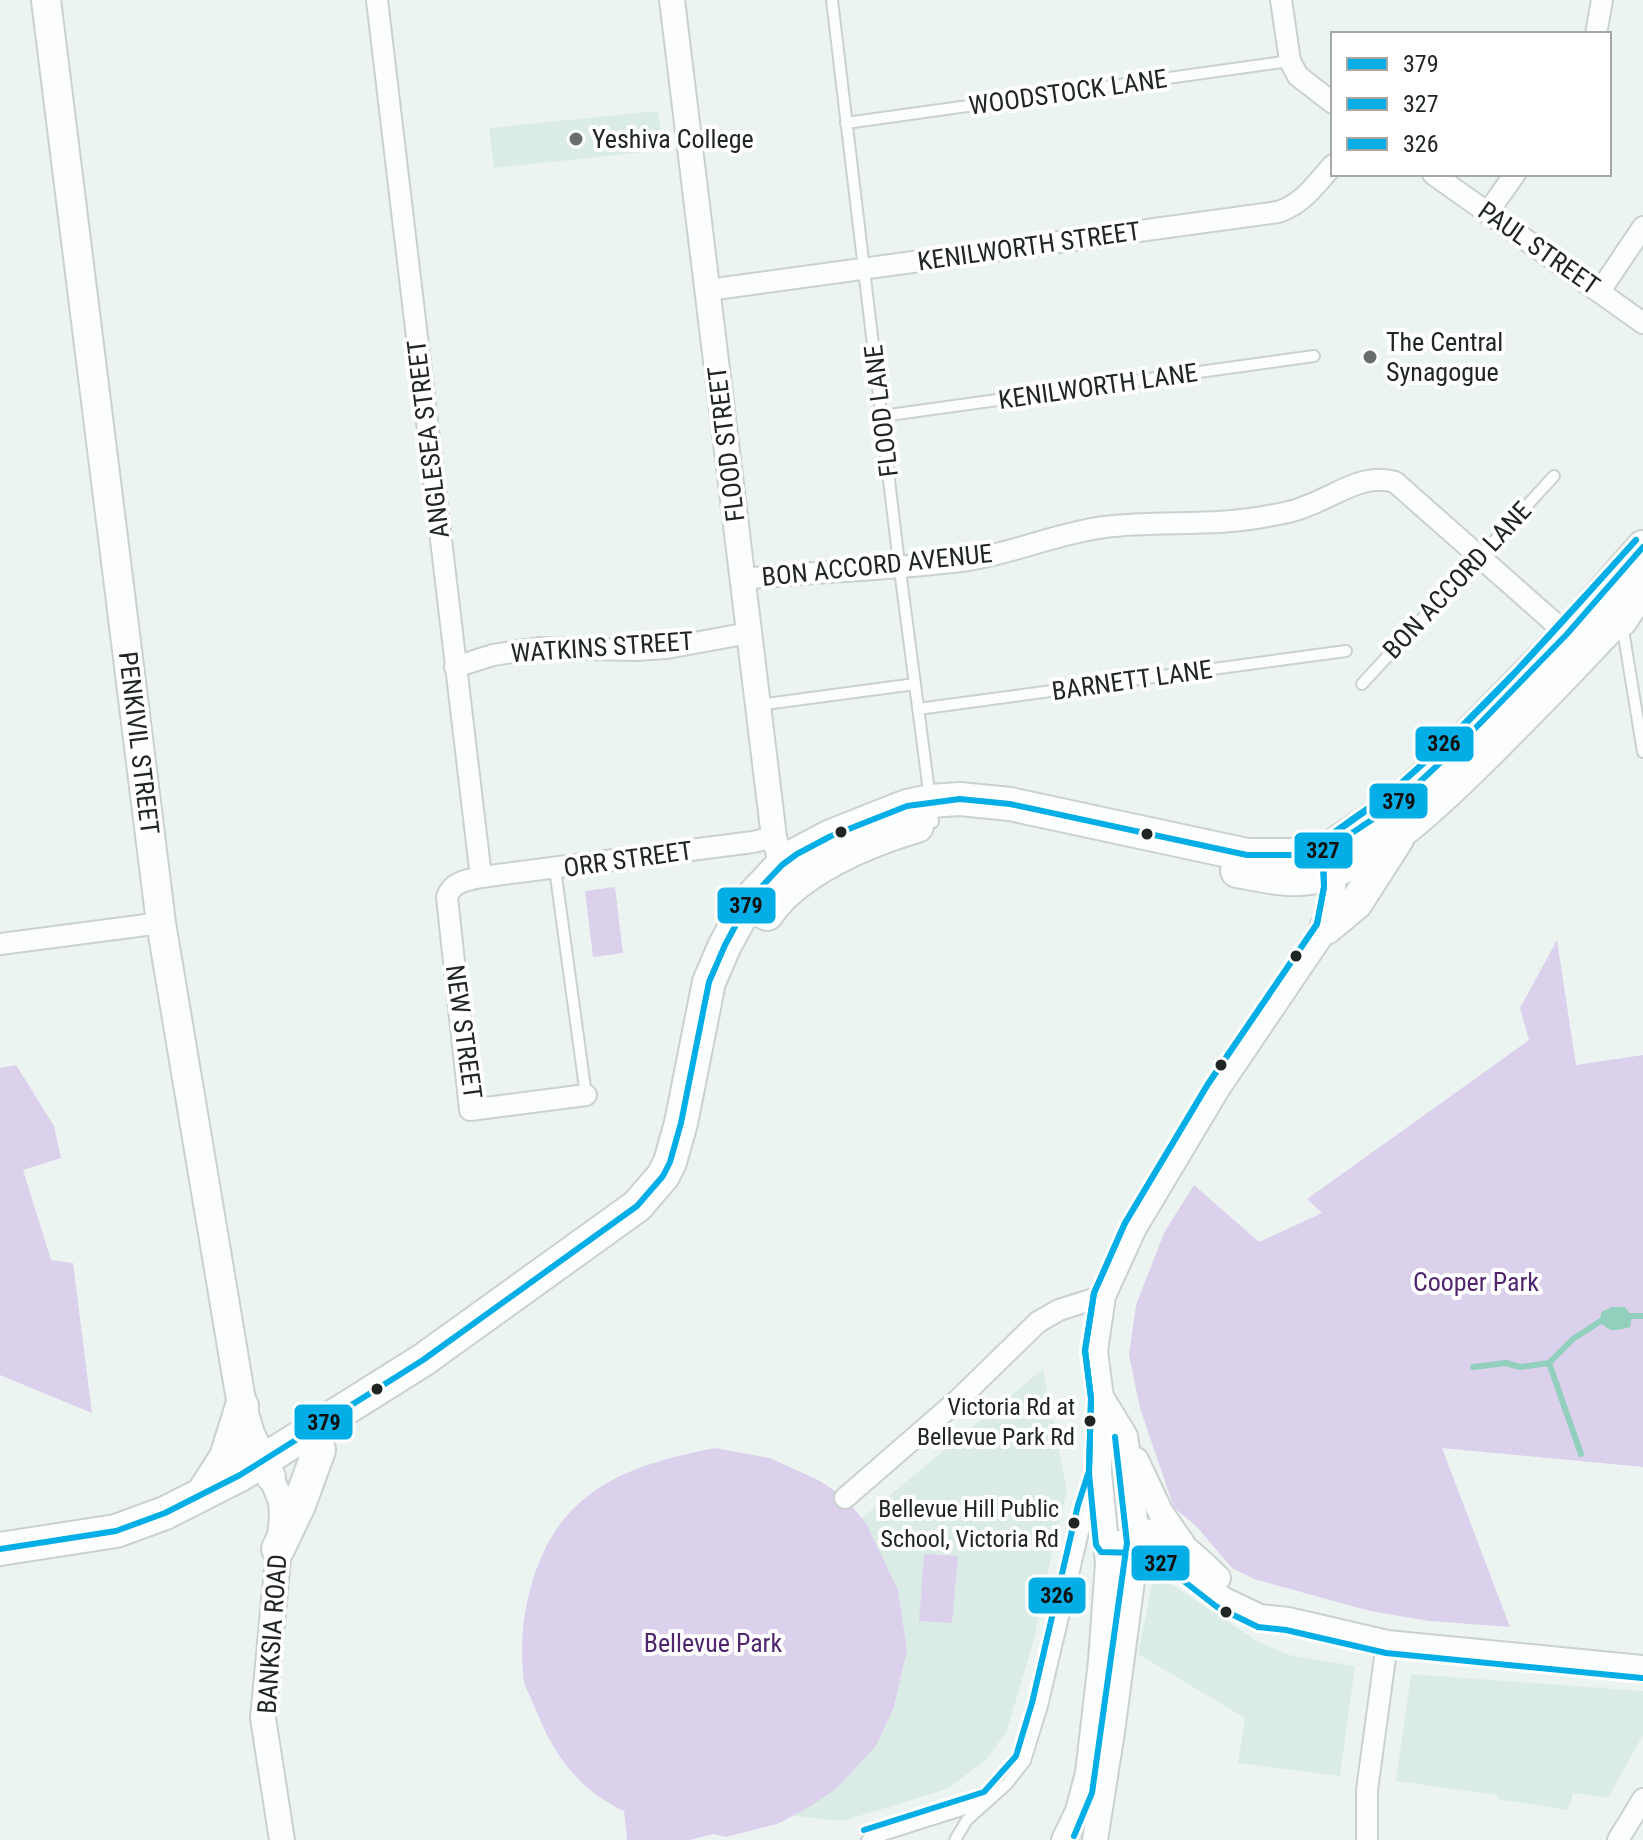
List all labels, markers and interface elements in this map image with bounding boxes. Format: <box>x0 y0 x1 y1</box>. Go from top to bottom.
legend <box>1331 32 1611 176</box>
text: 379 <box>1403 50 1439 78</box>
street label: WOODSTOCK LANE <box>967 63 1169 121</box>
text: 327 <box>1403 90 1439 118</box>
place label: Yeshiva College <box>592 124 754 154</box>
marker: Yeshiva College <box>567 130 585 148</box>
text: 326 <box>1403 130 1439 158</box>
street label: PAUL STREET <box>1473 195 1605 301</box>
street label: KENILWORTH STREET <box>916 216 1142 276</box>
place label: The Central Synagogue <box>1386 327 1503 387</box>
street label: ANGLESEA STREET <box>401 338 455 540</box>
street label: FLOOD LANE <box>858 343 904 479</box>
marker: The Central Synagogue <box>1361 348 1379 366</box>
street label: KENILWORTH LANE <box>997 357 1199 415</box>
street label: FLOOD STREET <box>702 364 750 524</box>
street label: BON ACCORD LANE <box>1377 495 1537 665</box>
street label: BON ACCORD AVENUE <box>760 538 994 592</box>
street label: WATKINS STREET <box>510 626 694 668</box>
street label: PENKIVIL STREET <box>113 650 165 836</box>
street label: BARNETT LANE <box>1050 654 1214 706</box>
line badge: 326 <box>1414 725 1475 763</box>
text: 326 <box>1427 731 1461 756</box>
line badge: 379 <box>1368 782 1429 820</box>
text: 379 <box>1382 789 1416 814</box>
unlabelled marker <box>833 824 849 840</box>
unlabelled marker <box>1139 826 1155 842</box>
line badge: 327 <box>1293 831 1354 870</box>
street label: ORR STREET <box>562 835 694 883</box>
text: 327 <box>1306 838 1340 863</box>
line badge: 379 <box>716 886 777 925</box>
text: 379 <box>729 893 763 918</box>
unlabelled marker <box>1288 948 1304 964</box>
street label: NEW STREET <box>440 963 488 1101</box>
unlabelled marker <box>1213 1057 1229 1073</box>
park label: Cooper Park <box>1413 1267 1539 1297</box>
unlabelled marker <box>369 1381 385 1397</box>
place label: Victoria Rd at Bellevue Park Rd <box>917 1393 1075 1451</box>
line badge: 379 <box>293 1403 354 1441</box>
text: 379 <box>307 1410 341 1435</box>
marker: Victoria Rd at Bellevue Park Rd <box>1082 1413 1098 1429</box>
place label: Bellevue Hill Public School, Victoria Rd <box>878 1495 1059 1553</box>
marker: Bellevue Hill Public School, Victoria Rd <box>1066 1515 1082 1531</box>
line badge: 327 <box>1130 1544 1191 1582</box>
text: 327 <box>1144 1551 1178 1576</box>
street label: BANKSIA ROAD <box>251 1553 293 1715</box>
line badge: 326 <box>1027 1576 1087 1615</box>
text: 326 <box>1040 1583 1074 1608</box>
unlabelled marker <box>1218 1604 1234 1620</box>
park label: Bellevue Park <box>644 1628 783 1658</box>

